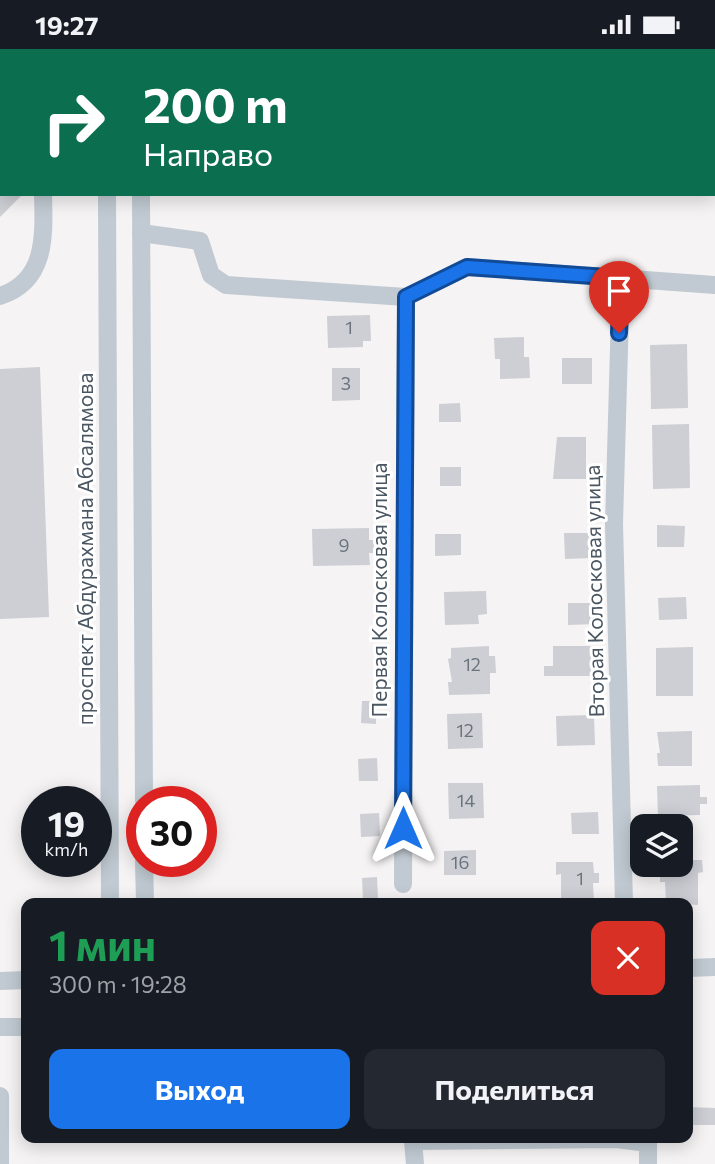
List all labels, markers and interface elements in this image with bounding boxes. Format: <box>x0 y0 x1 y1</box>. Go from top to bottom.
text: 19:27 <box>35 9 99 40</box>
text: 200 m <box>143 73 288 133</box>
icon: right <box>28 77 119 168</box>
text: Направо <box>143 133 273 173</box>
pin <box>589 261 649 333</box>
icon: arrive <box>600 272 638 310</box>
house number: 1 <box>345 316 353 338</box>
house number: 3 <box>341 372 351 394</box>
street label: проспект Абдурахмана Абсалямова <box>72 373 97 725</box>
street label: Первая Колосковая улица <box>366 463 391 717</box>
street label: Вторая Колосковая улица <box>579 464 608 718</box>
house number: 9 <box>339 534 349 556</box>
house number: 12 <box>463 653 481 675</box>
house number: 12 <box>456 719 474 741</box>
speed limit sign: 30 <box>126 786 217 877</box>
house number: 14 <box>457 789 475 811</box>
position arrow <box>366 791 440 865</box>
text: 19 <box>48 801 85 844</box>
map controls <box>630 814 693 877</box>
button: layers <box>630 814 693 877</box>
text: km/h <box>45 838 88 860</box>
house number: 16 <box>451 851 469 873</box>
house number: 1 <box>576 867 584 889</box>
text: 1 мин <box>49 918 156 970</box>
button: close <box>591 921 665 995</box>
text: 300 m · 19:28 <box>49 970 187 998</box>
button: Выход <box>49 1049 350 1129</box>
button: Поделиться <box>364 1049 665 1129</box>

